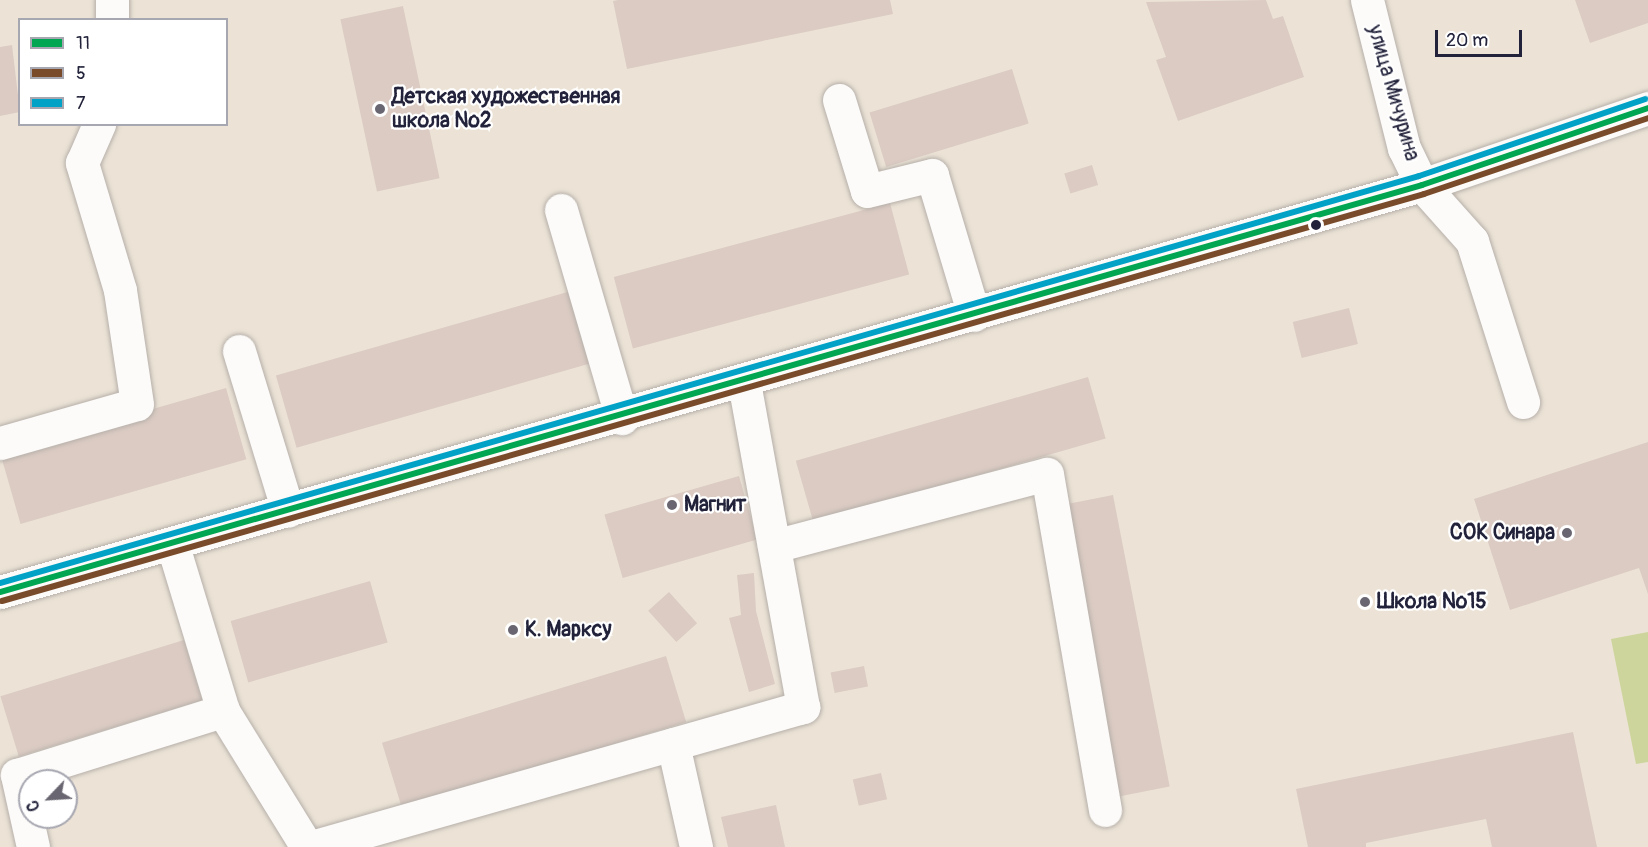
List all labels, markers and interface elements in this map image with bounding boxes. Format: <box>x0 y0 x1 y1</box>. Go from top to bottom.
legend <box>18 18 228 126</box>
scale bar <box>1438 18 1525 56</box>
street label: улица Мичурина <box>1362 22 1424 164</box>
text: 20 m <box>1446 29 1488 52</box>
text: 11 <box>76 32 90 55</box>
text: 5 <box>76 62 86 85</box>
place label: Детская художественная школа №2 <box>392 84 620 134</box>
text: 7 <box>76 92 86 115</box>
marker: Детская художественная школа №2 <box>373 102 387 116</box>
unlabelled marker <box>1310 219 1322 231</box>
place label: Магнит <box>684 492 746 518</box>
marker: Магнит <box>665 498 679 512</box>
place label: СОК Синара <box>1450 520 1555 546</box>
marker: СОК Синара <box>1560 526 1574 540</box>
place label: Школа №15 <box>1377 589 1487 615</box>
marker: Школа №15 <box>1358 595 1372 609</box>
place label: К. Марксу <box>525 617 611 643</box>
marker: К. Марксу <box>506 623 520 637</box>
north arrow <box>18 769 78 829</box>
text: С <box>22 797 45 814</box>

